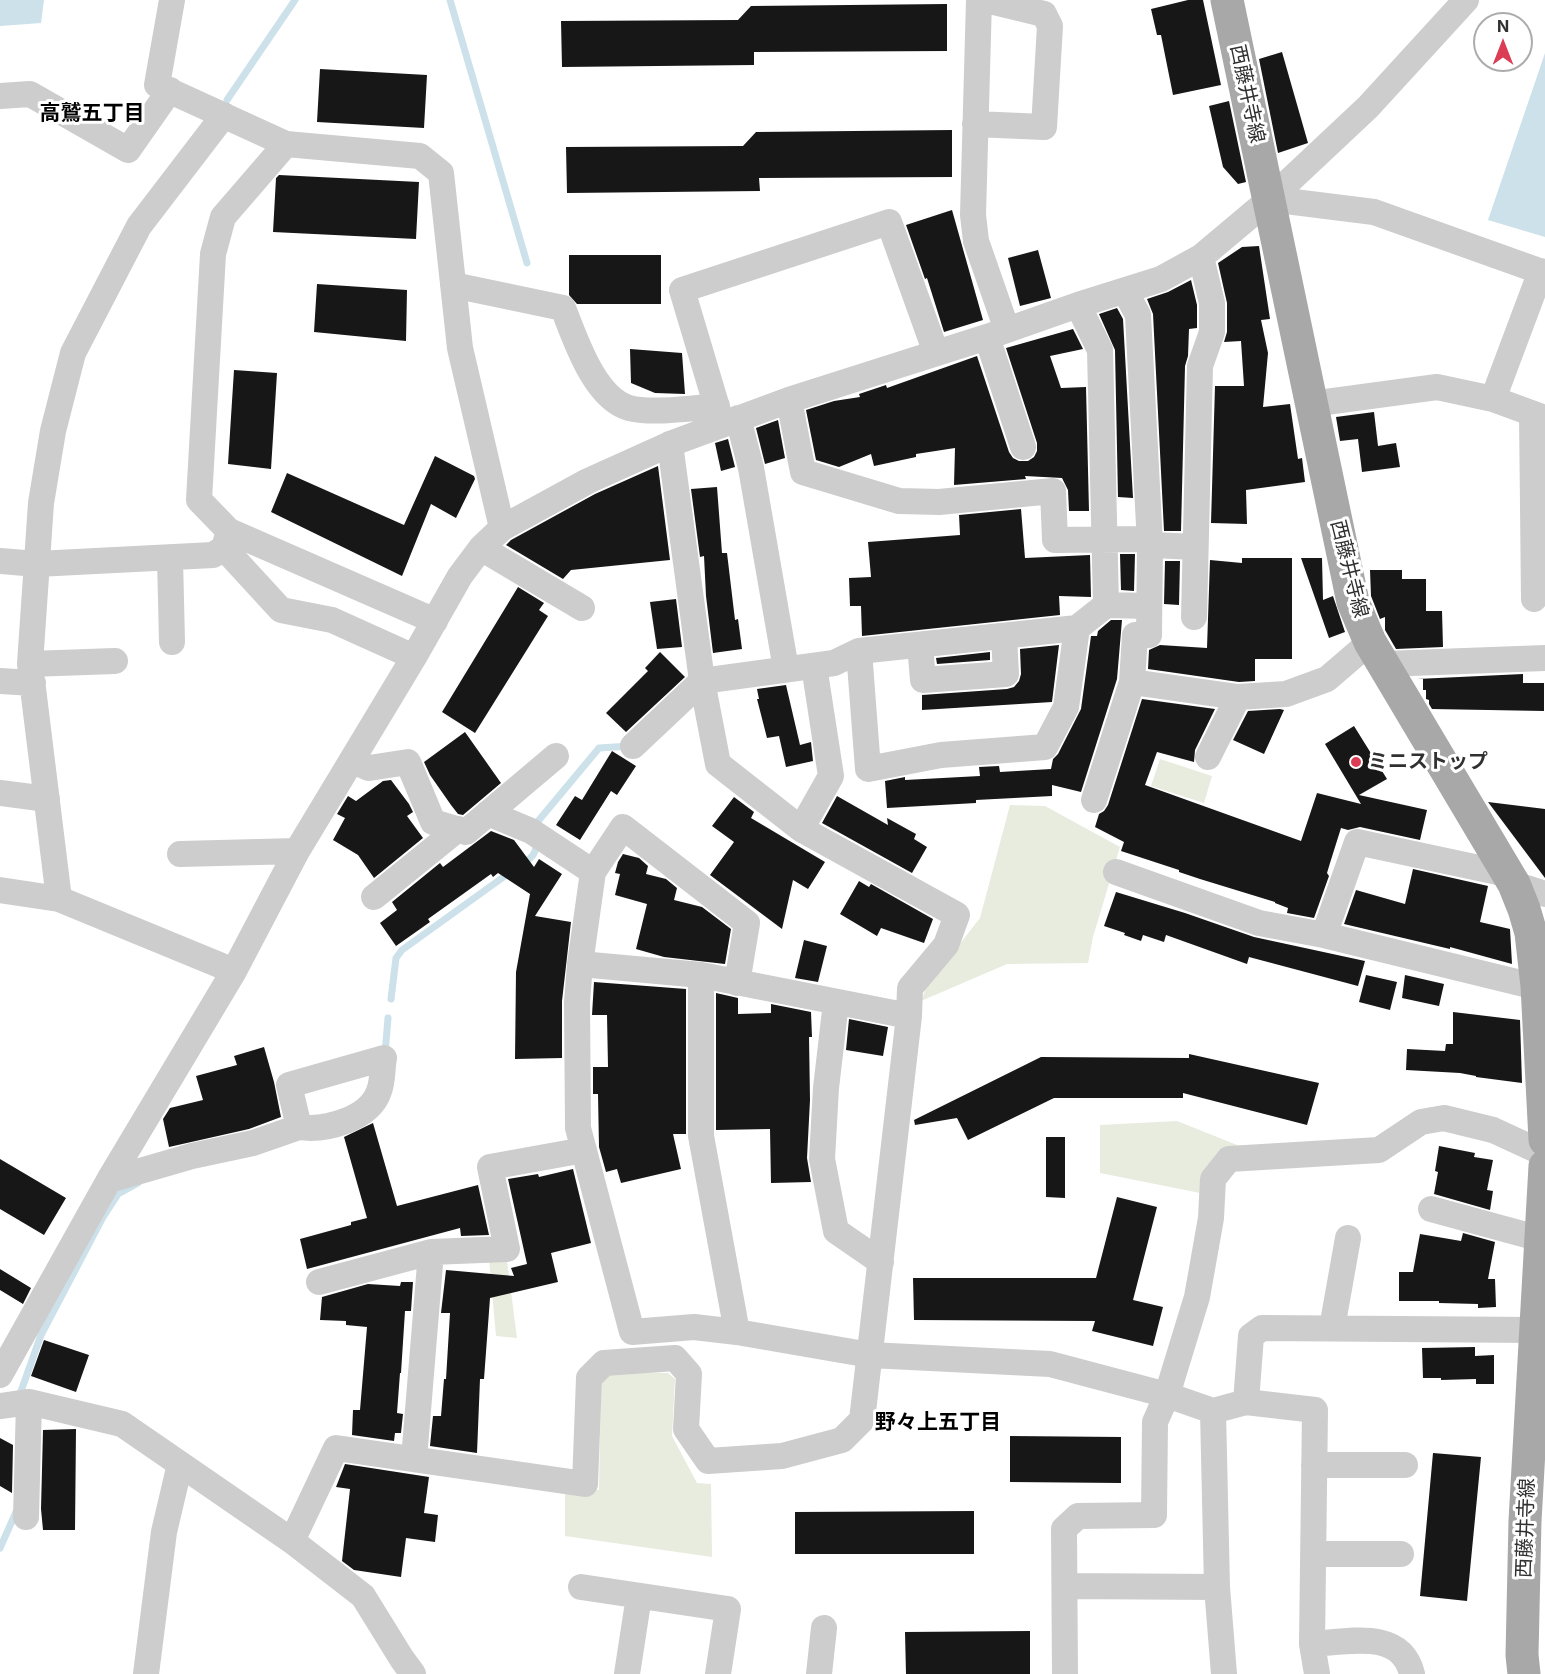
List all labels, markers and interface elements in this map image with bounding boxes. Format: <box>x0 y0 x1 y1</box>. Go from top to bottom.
north arrow <box>1473 12 1533 72</box>
text: N <box>1497 16 1509 36</box>
street label: 西藤井寺線 <box>1225 43 1269 145</box>
district label: 高鷲五丁目 <box>40 101 144 127</box>
street label: 西藤井寺線 <box>1325 518 1373 620</box>
place label: ミニストップ <box>1368 750 1488 774</box>
marker: ミニストップ <box>1349 755 1363 769</box>
district label: 野々上五丁目 <box>875 1410 1001 1436</box>
street label: 西藤井寺線 <box>1512 1478 1540 1578</box>

